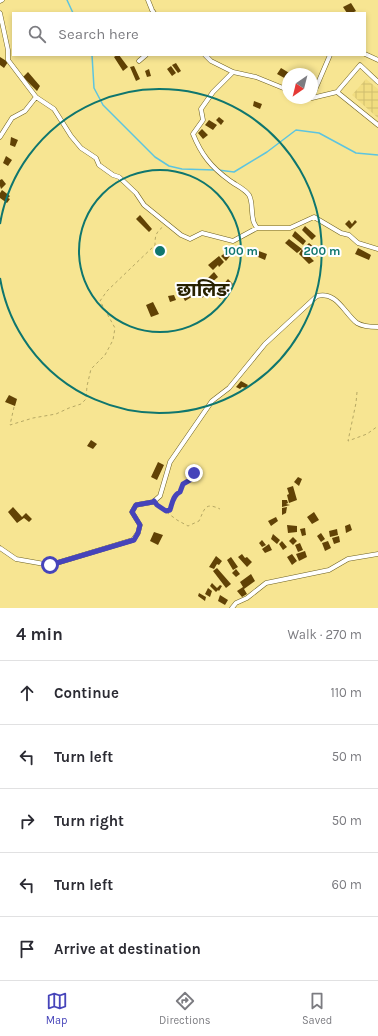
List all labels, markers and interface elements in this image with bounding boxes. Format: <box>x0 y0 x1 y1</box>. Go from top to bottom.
search box <box>12 12 366 56</box>
icon: search <box>26 23 48 45</box>
text: Search here <box>58 25 139 43</box>
north arrow <box>282 68 318 104</box>
centre of rings <box>153 244 167 258</box>
text: 100 m <box>224 244 258 258</box>
text: 200 m <box>304 244 340 258</box>
district label: छालिङ <box>177 279 230 301</box>
route end <box>185 464 203 482</box>
route start <box>41 556 59 574</box>
text: 4 min <box>16 624 63 644</box>
text: Walk · 270 m <box>288 627 362 642</box>
icon: ahead <box>16 682 38 704</box>
text: Continue <box>54 684 119 702</box>
text: 110 m <box>330 685 362 700</box>
icon: left <box>16 746 38 768</box>
text: Turn left <box>54 748 113 766</box>
text: 50 m <box>332 749 362 764</box>
icon: right <box>16 810 38 832</box>
text: Turn right <box>54 812 124 830</box>
text: 50 m <box>332 813 362 828</box>
icon: left <box>16 874 38 896</box>
text: Turn left <box>54 876 113 894</box>
text: 60 m <box>332 877 362 892</box>
icon: arrive <box>16 938 38 960</box>
text: Arrive at destination <box>54 940 201 958</box>
tab: Map <box>46 990 68 1027</box>
tab: Directions <box>159 990 211 1027</box>
tab: Saved <box>302 990 332 1027</box>

